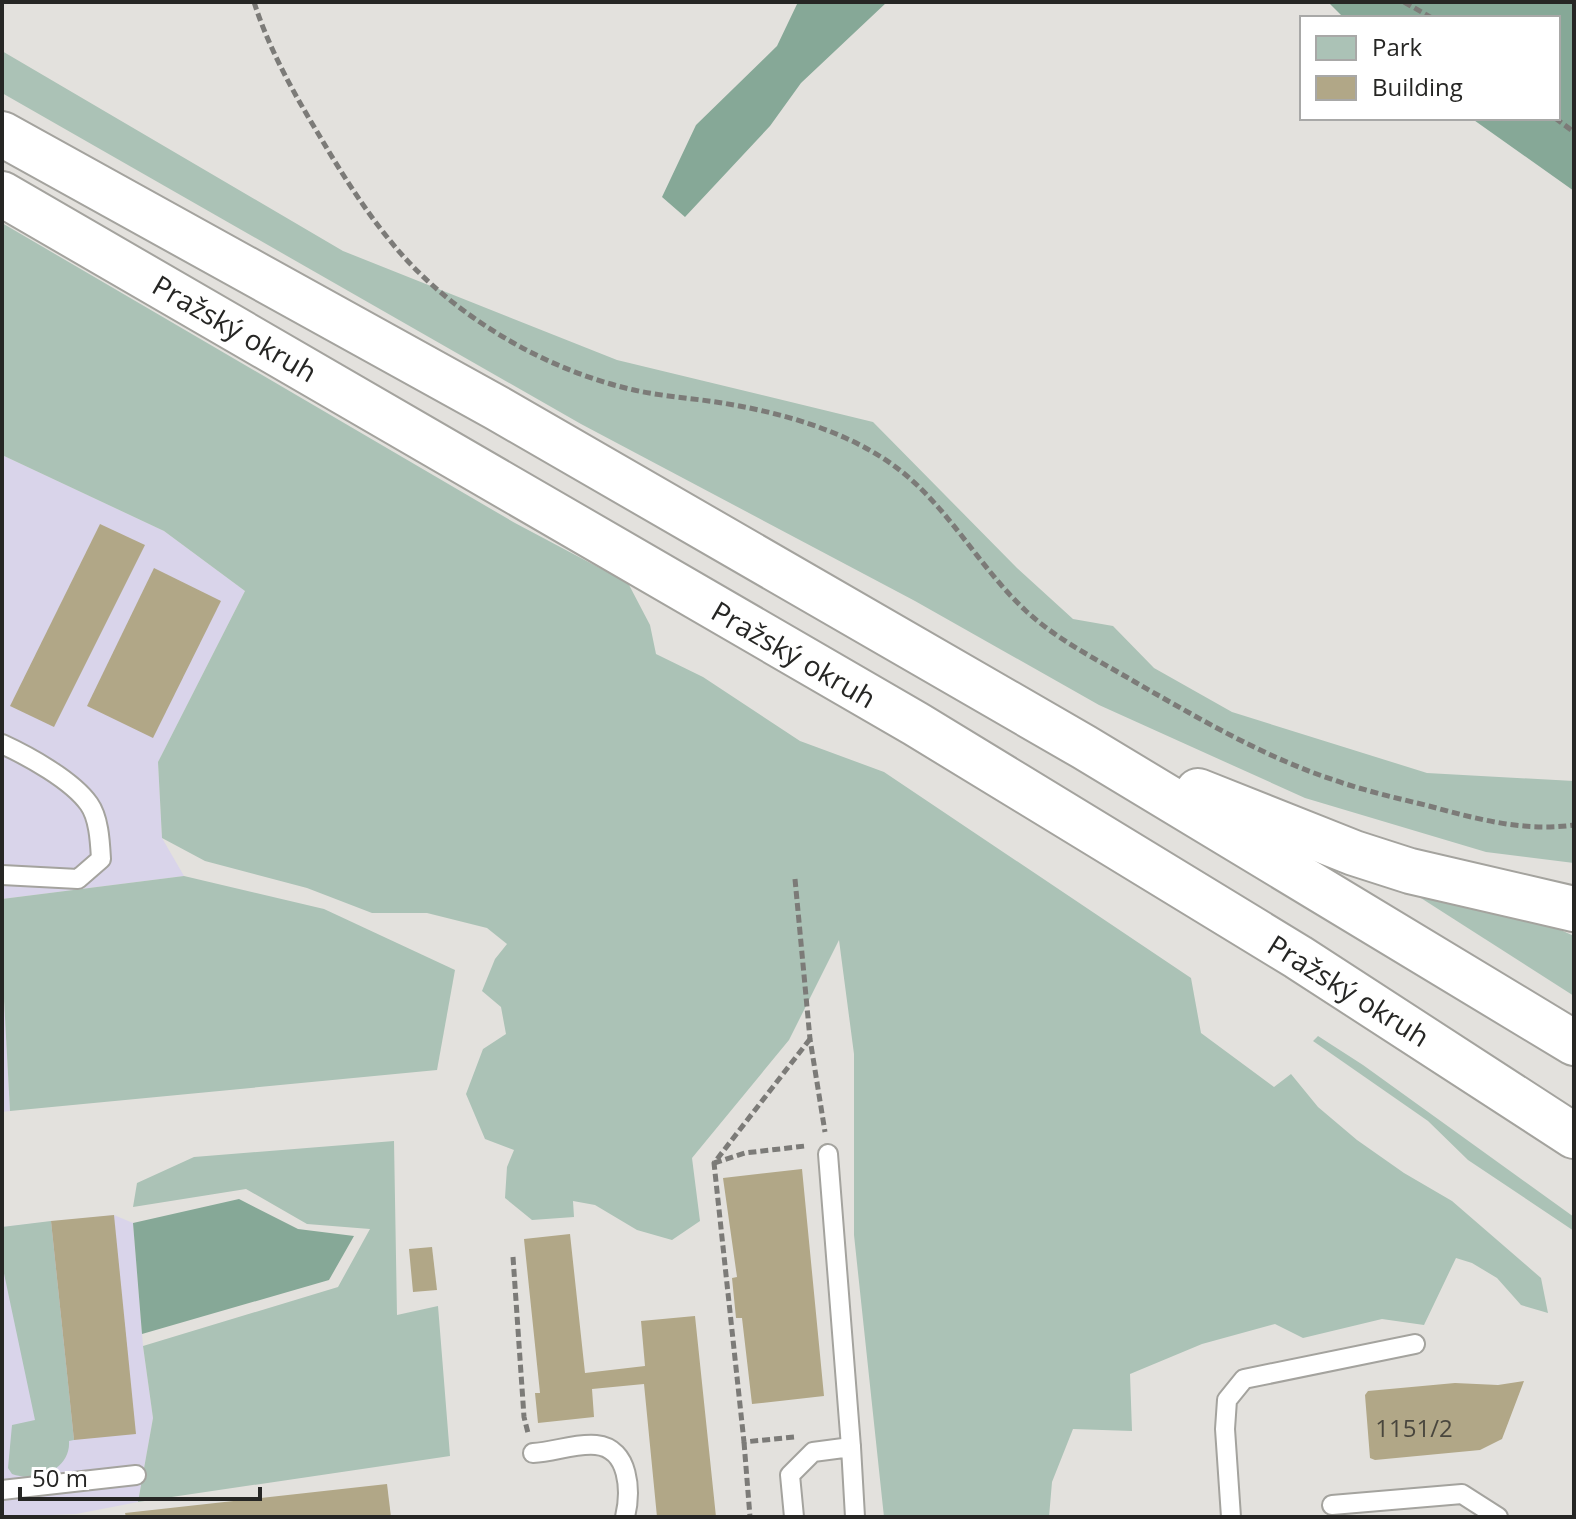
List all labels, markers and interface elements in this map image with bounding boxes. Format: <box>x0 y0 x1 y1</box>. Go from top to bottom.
legend <box>1300 16 1560 120</box>
text: Park <box>1372 30 1423 63</box>
text: Building <box>1372 70 1463 103</box>
street label: Pražský okruh <box>146 266 324 390</box>
street label: Pražský okruh <box>705 592 883 716</box>
street label: Pražský okruh <box>1261 925 1437 1055</box>
house number: 1151/2 <box>1375 1411 1453 1444</box>
scale bar <box>20 1451 260 1501</box>
text: 50 m <box>32 1461 88 1494</box>

